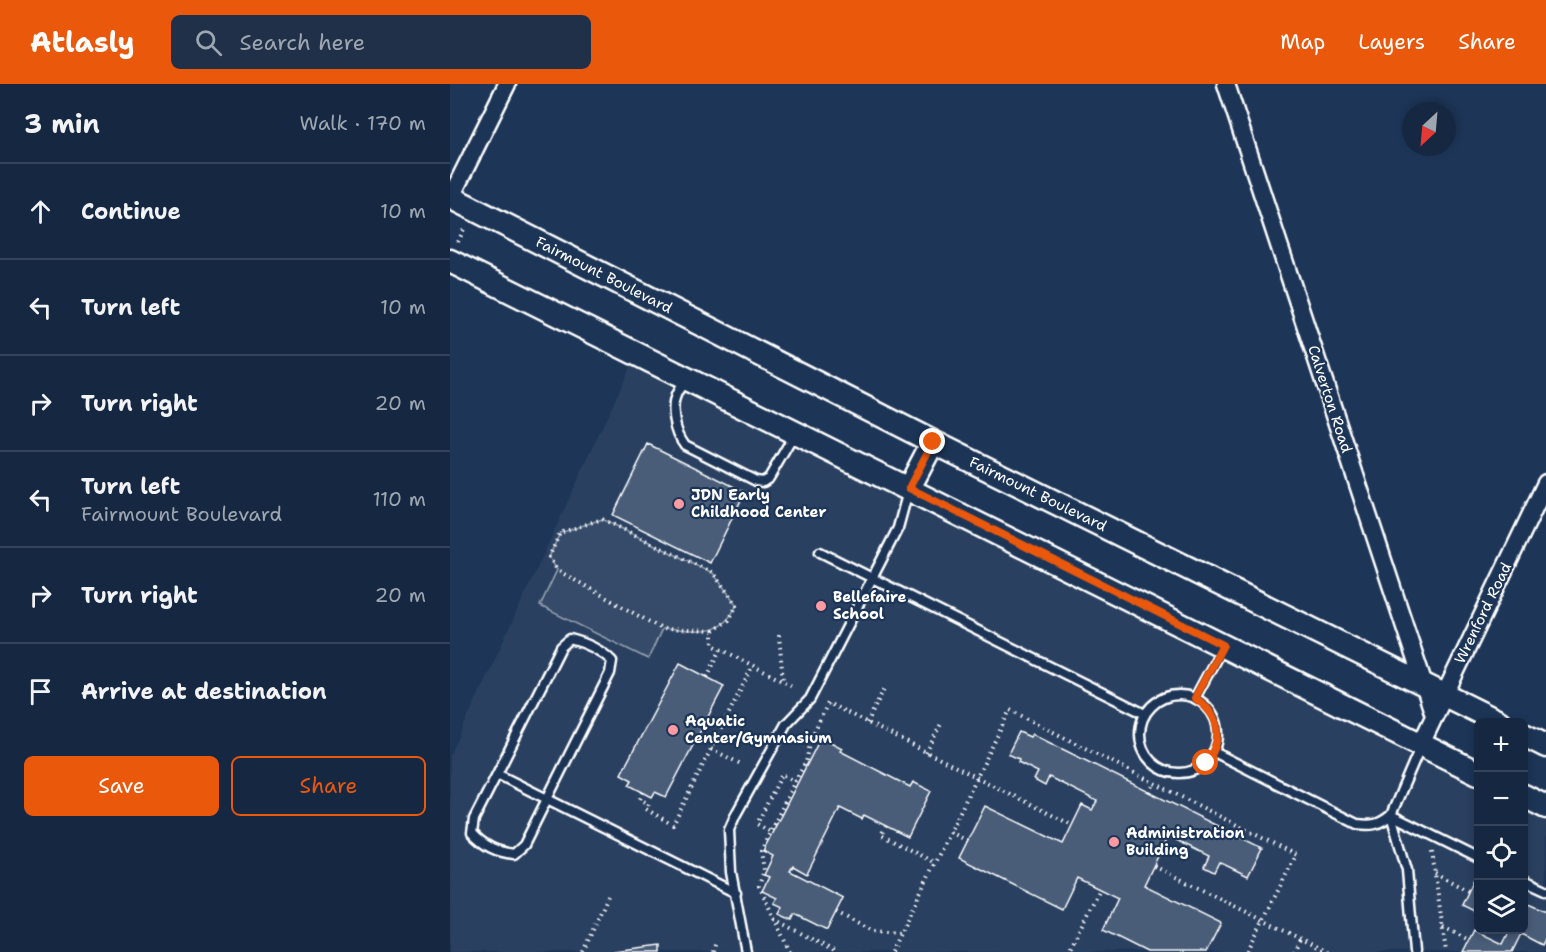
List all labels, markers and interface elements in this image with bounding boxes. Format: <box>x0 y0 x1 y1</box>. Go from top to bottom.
search box <box>171 15 591 69</box>
text: Atlasly <box>30 23 135 61</box>
icon: search <box>192 26 225 59</box>
text: Search here <box>240 28 365 57</box>
text: Map <box>1280 28 1325 56</box>
text: Layers <box>1358 28 1425 56</box>
text: Share <box>1458 28 1516 56</box>
north arrow <box>1402 102 1456 156</box>
text: 3 min <box>24 106 100 141</box>
text: Walk · 170 m <box>300 110 426 136</box>
icon: ahead <box>24 195 57 228</box>
text: Continue <box>81 197 181 226</box>
text: 10 m <box>380 198 426 224</box>
street label: Fairmount Boulevard <box>532 232 676 318</box>
icon: left <box>24 291 57 324</box>
text: Turn left <box>81 293 180 322</box>
text: 10 m <box>380 294 426 320</box>
street label: Calverton Road <box>1303 343 1357 456</box>
icon: right <box>24 387 57 420</box>
text: Turn right <box>81 389 198 418</box>
text: 20 m <box>375 390 426 416</box>
route end <box>919 428 945 454</box>
street label: Fairmount Boulevard <box>966 452 1111 536</box>
text: Turn left <box>81 472 180 501</box>
icon: left <box>24 483 57 516</box>
place label: JDN Early Childhood Center <box>691 485 826 522</box>
text: 110 m <box>372 486 426 512</box>
marker: JDN Early Childhood Center <box>672 497 686 511</box>
text: Fairmount Boulevard <box>81 501 282 527</box>
street label: Wrenford Road <box>1450 559 1516 667</box>
icon: right <box>24 579 57 612</box>
text: Turn right <box>81 581 198 610</box>
text: 20 m <box>375 582 426 608</box>
place label: Bellefaire School <box>833 587 907 624</box>
marker: Bellefaire School <box>814 599 828 613</box>
icon: arrive <box>24 675 57 708</box>
text: Arrive at destination <box>81 677 327 706</box>
place label: Aquatic Center/Gymnasium <box>685 711 832 748</box>
map controls <box>1474 718 1528 934</box>
button: + <box>1474 718 1528 772</box>
marker: Aquatic Center/Gymnasium <box>666 723 680 737</box>
route start <box>1192 749 1218 775</box>
button: Save <box>24 756 219 816</box>
button: Share <box>231 756 426 816</box>
button: − <box>1474 772 1528 826</box>
place label: Administration Building <box>1126 823 1244 860</box>
button: locate <box>1474 826 1528 880</box>
marker: Administration Building <box>1107 835 1121 849</box>
button: layers <box>1474 880 1528 934</box>

